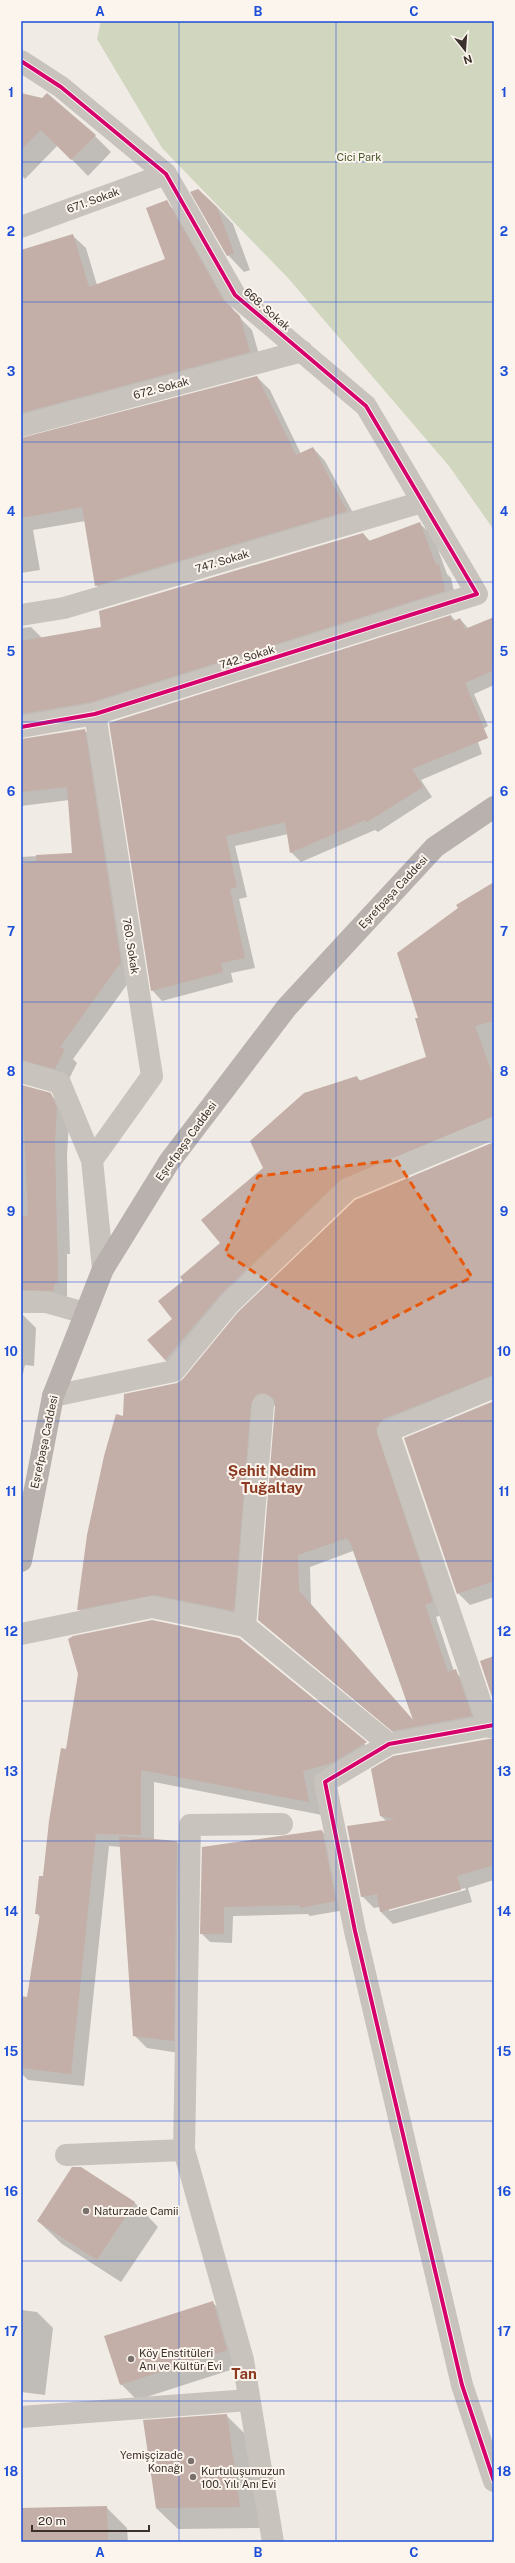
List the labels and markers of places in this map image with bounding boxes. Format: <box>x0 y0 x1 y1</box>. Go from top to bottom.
place label: Naturzade Camii <box>94 2205 179 2217</box>
marker: Naturzade Camii <box>81 2206 91 2216</box>
place label: Köy Enstitüleri Anı ve Kültür Evi <box>139 2347 222 2372</box>
marker: Köy Enstitüleri Anı ve Kültür Evi <box>126 2354 136 2364</box>
place label: Yemişçizade Konağı <box>120 2449 183 2474</box>
marker: Yemişçizade Konağı <box>186 2456 196 2466</box>
place label: Kurtuluşumuzun 100. Yılı Anı Evi <box>201 2465 285 2490</box>
marker: Kurtuluşumuzun 100. Yılı Anı Evi <box>188 2472 198 2482</box>

